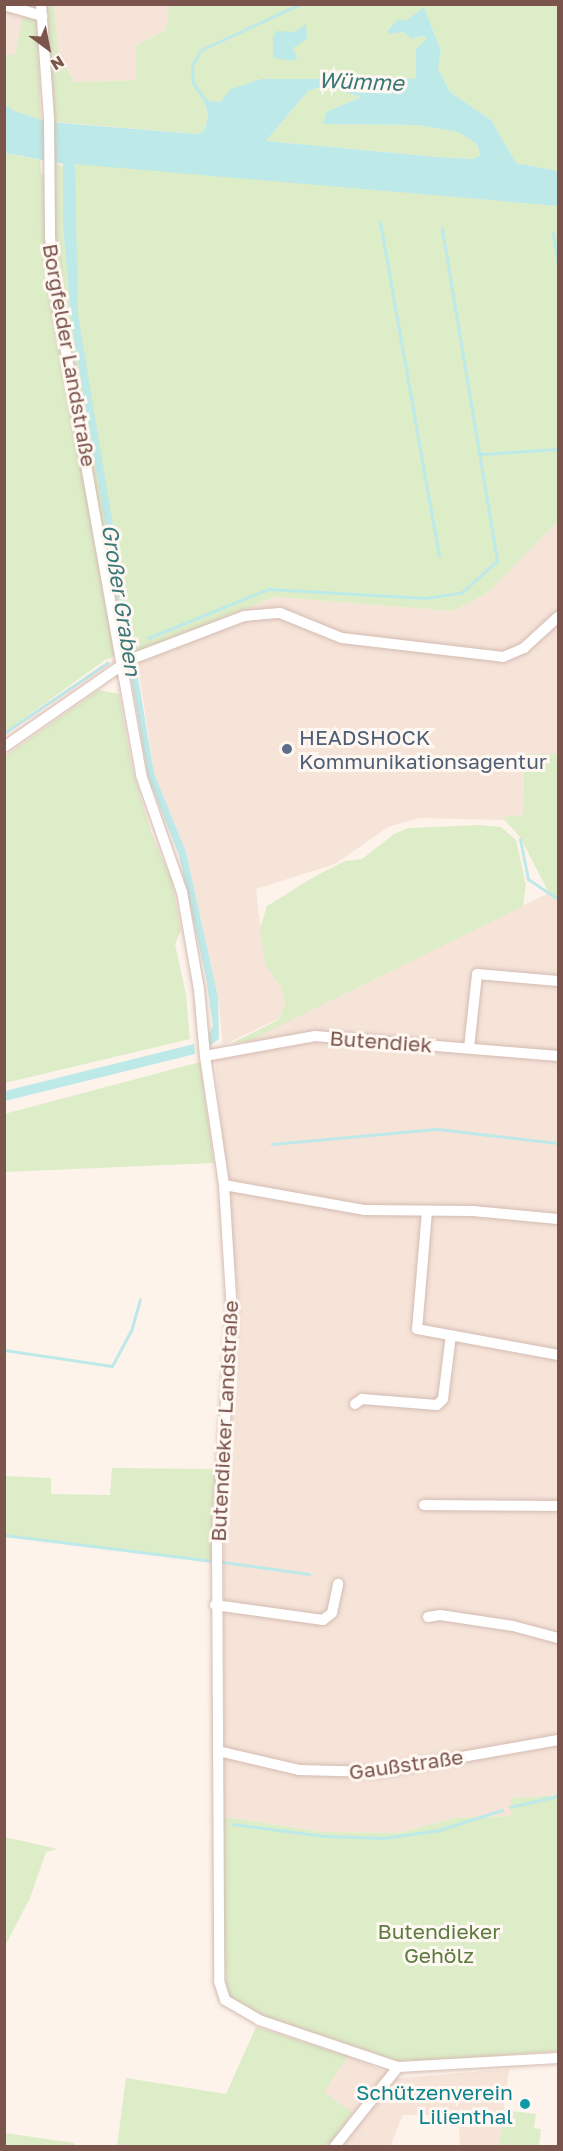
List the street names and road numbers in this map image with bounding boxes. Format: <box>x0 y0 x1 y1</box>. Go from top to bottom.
street label: Borgfelder Landstraße <box>38 242 102 468</box>
street label: Butendiek <box>329 1025 433 1057</box>
street label: Butendieker Landstraße <box>205 1300 243 1542</box>
street label: Gaußstraße <box>347 1743 465 1785</box>

